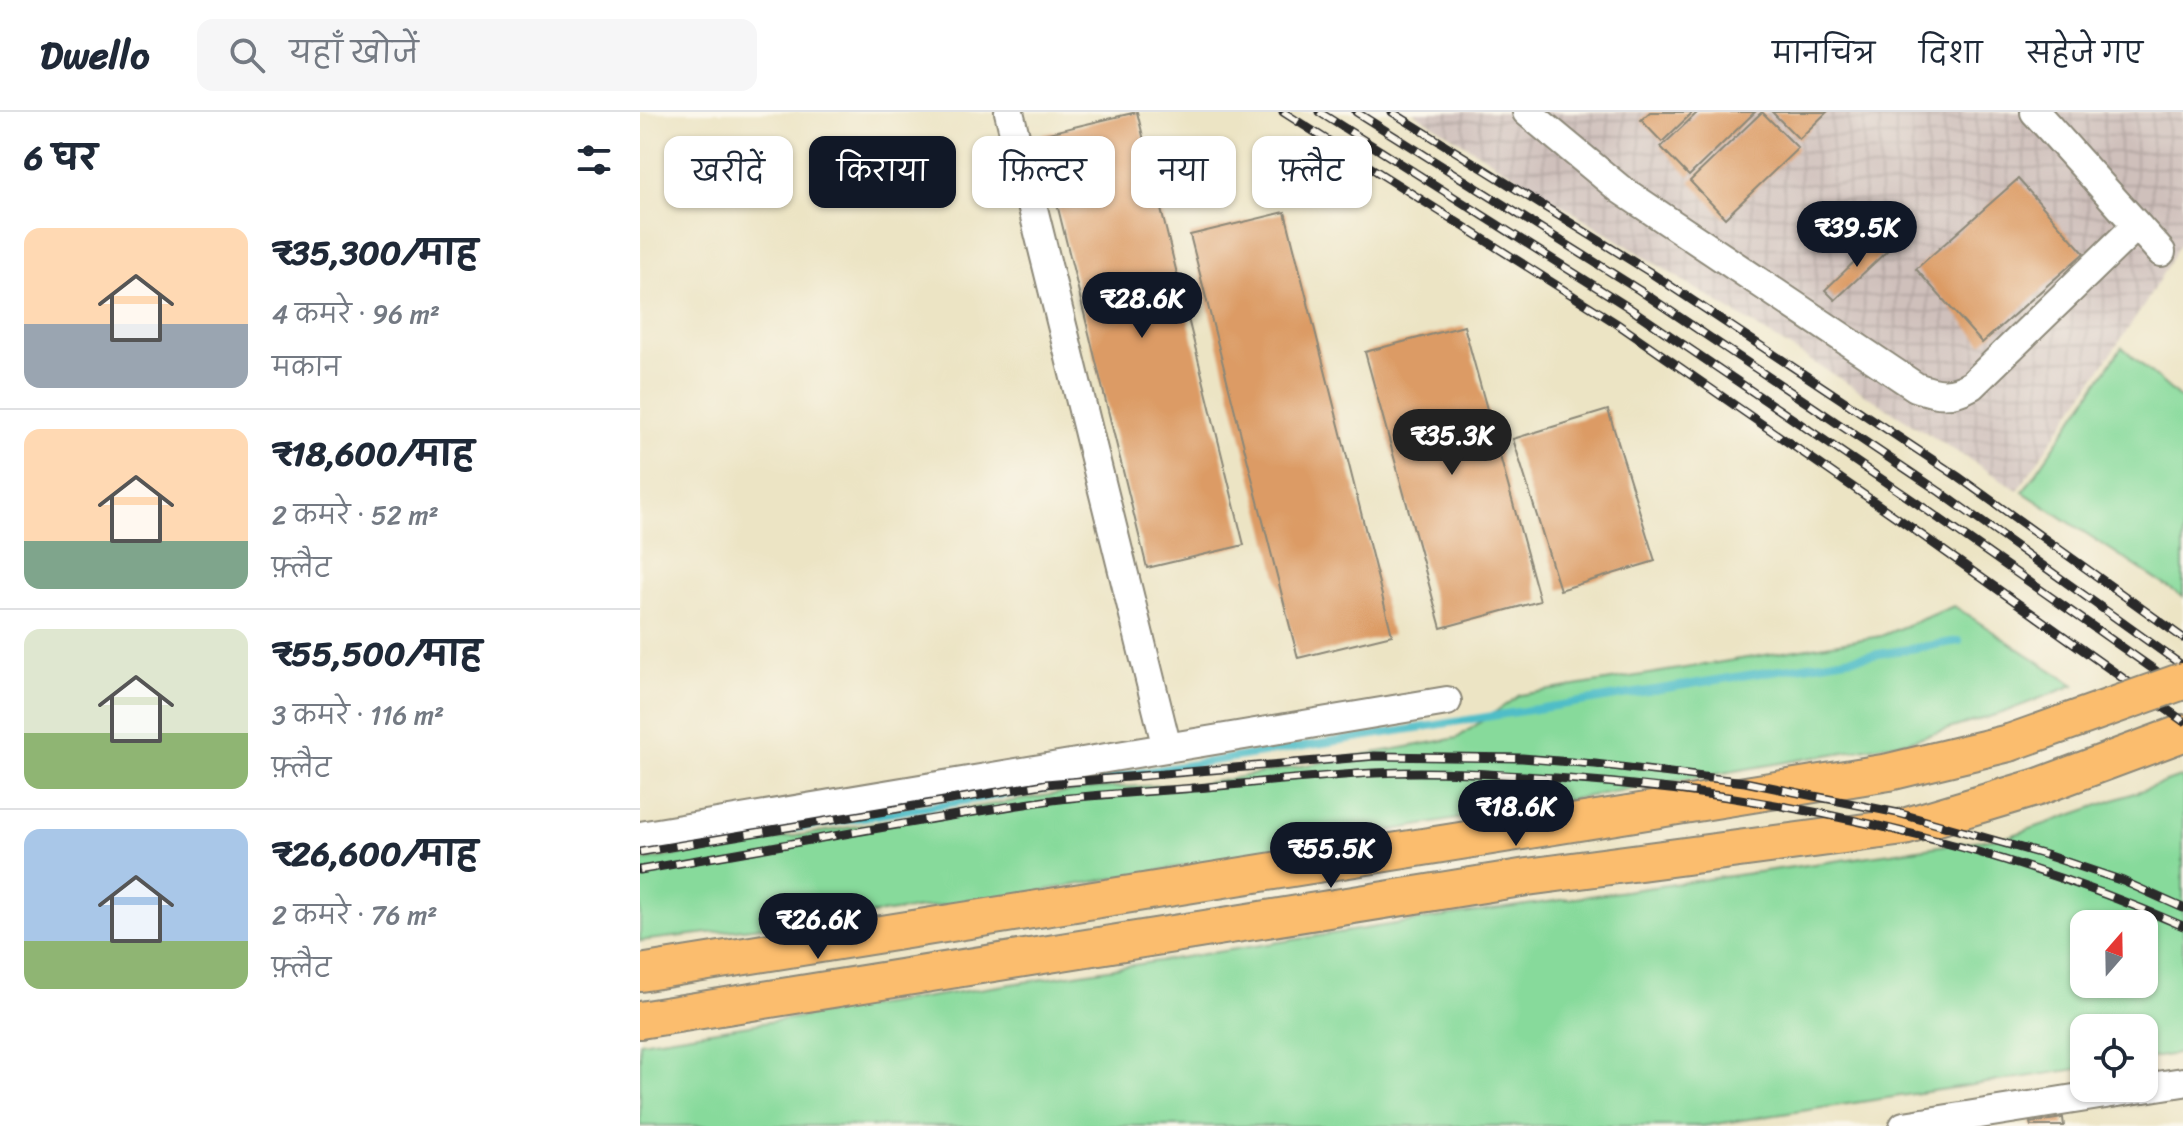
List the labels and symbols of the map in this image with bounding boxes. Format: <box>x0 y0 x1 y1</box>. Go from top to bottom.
pin: ₹39.5K <box>1792 201 1922 269</box>
pin: ₹28.6K <box>1077 272 1207 340</box>
pin: ₹35.3K <box>1387 409 1517 477</box>
pin: ₹18.6K <box>1451 780 1581 848</box>
pin: ₹55.5K <box>1266 822 1396 890</box>
pin: ₹26.6K <box>753 893 883 961</box>
north arrow <box>2070 910 2158 998</box>

